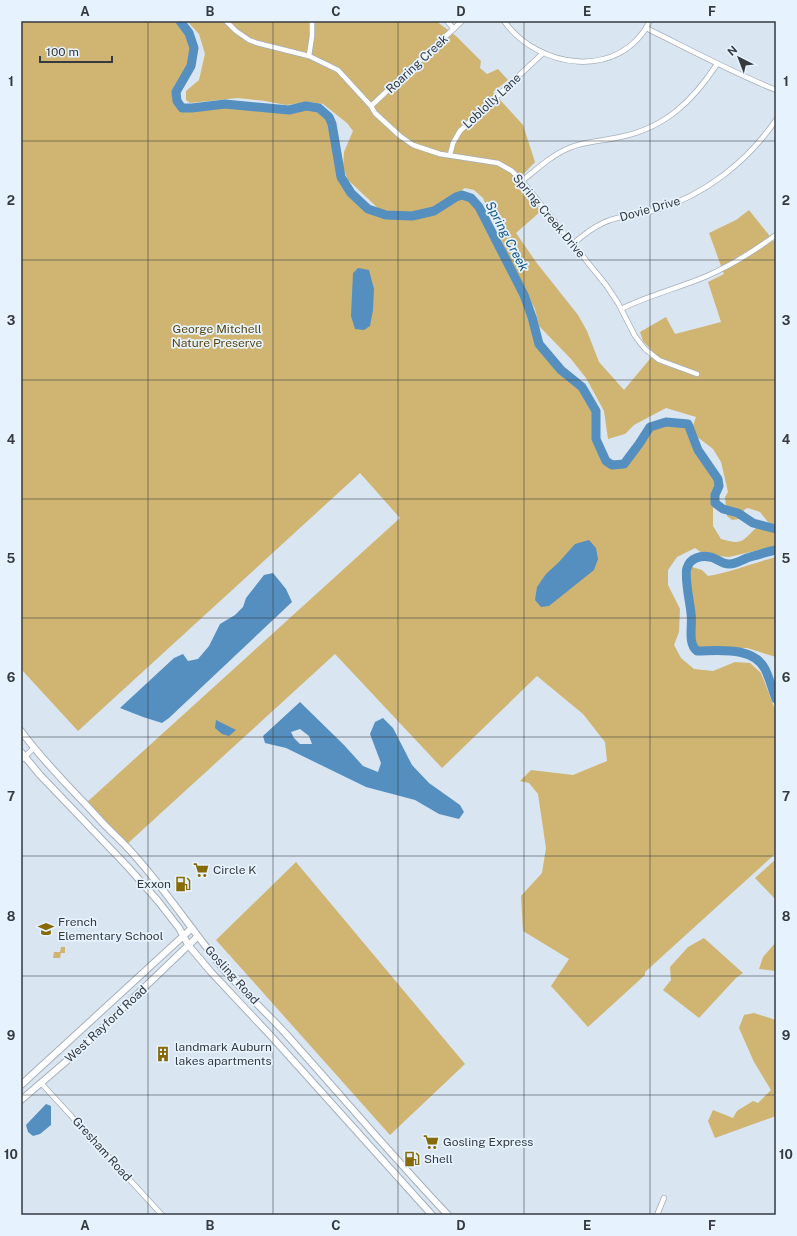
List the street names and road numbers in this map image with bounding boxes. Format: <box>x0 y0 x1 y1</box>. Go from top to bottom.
street label: Roaring Creek <box>383 32 451 96</box>
street label: Loblolly Lane <box>460 71 524 131</box>
street label: Spring Creek Drive <box>510 171 588 261</box>
street label: Dovie Drive <box>618 194 682 224</box>
street label: Gosling Road <box>202 943 262 1007</box>
street label: West Rayford Road <box>62 983 150 1065</box>
street label: Gresham Road <box>70 1114 134 1184</box>

